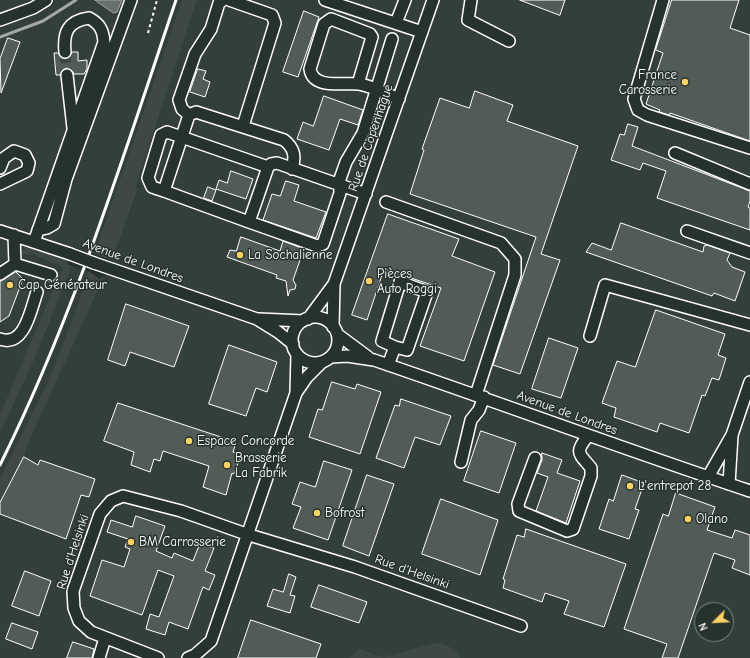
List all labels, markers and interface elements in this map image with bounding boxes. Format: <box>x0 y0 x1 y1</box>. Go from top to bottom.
place label: France Carosserie <box>619 67 677 98</box>
marker: France Carosserie <box>680 77 690 87</box>
street label: Rue de Copenhague <box>345 82 397 194</box>
street label: Avenue de Londres <box>81 236 185 286</box>
place label: La Sochalienne <box>248 247 333 263</box>
marker: La Sochalienne <box>235 250 245 260</box>
place label: Pièces Auto Roggi <box>377 266 437 297</box>
marker: Pièces Auto Roggi <box>364 276 374 286</box>
place label: Cap Générateur <box>18 277 107 293</box>
marker: Cap Générateur <box>5 280 15 290</box>
street label: Avenue de Londres <box>515 388 619 438</box>
place label: Espace Concorde <box>197 433 294 449</box>
marker: Espace Concorde <box>184 436 194 446</box>
place label: Brasserie La Fabrik <box>235 450 287 481</box>
marker: Brasserie La Fabrik <box>222 460 232 470</box>
place label: L'entrepot 28 <box>638 478 711 494</box>
marker: L'entrepot 28 <box>625 481 635 491</box>
place label: Bofrost <box>325 505 364 521</box>
marker: Bofrost <box>312 508 322 518</box>
place label: Olano <box>696 511 728 527</box>
street label: Rue d'Helsinki <box>53 512 93 592</box>
marker: Olano <box>683 514 693 524</box>
place label: BM Carrosserie <box>139 534 226 550</box>
marker: BM Carrosserie <box>126 537 136 547</box>
street label: Rue d'Helsinki <box>373 551 451 593</box>
north arrow <box>694 602 734 642</box>
text: N <box>696 621 711 633</box>

